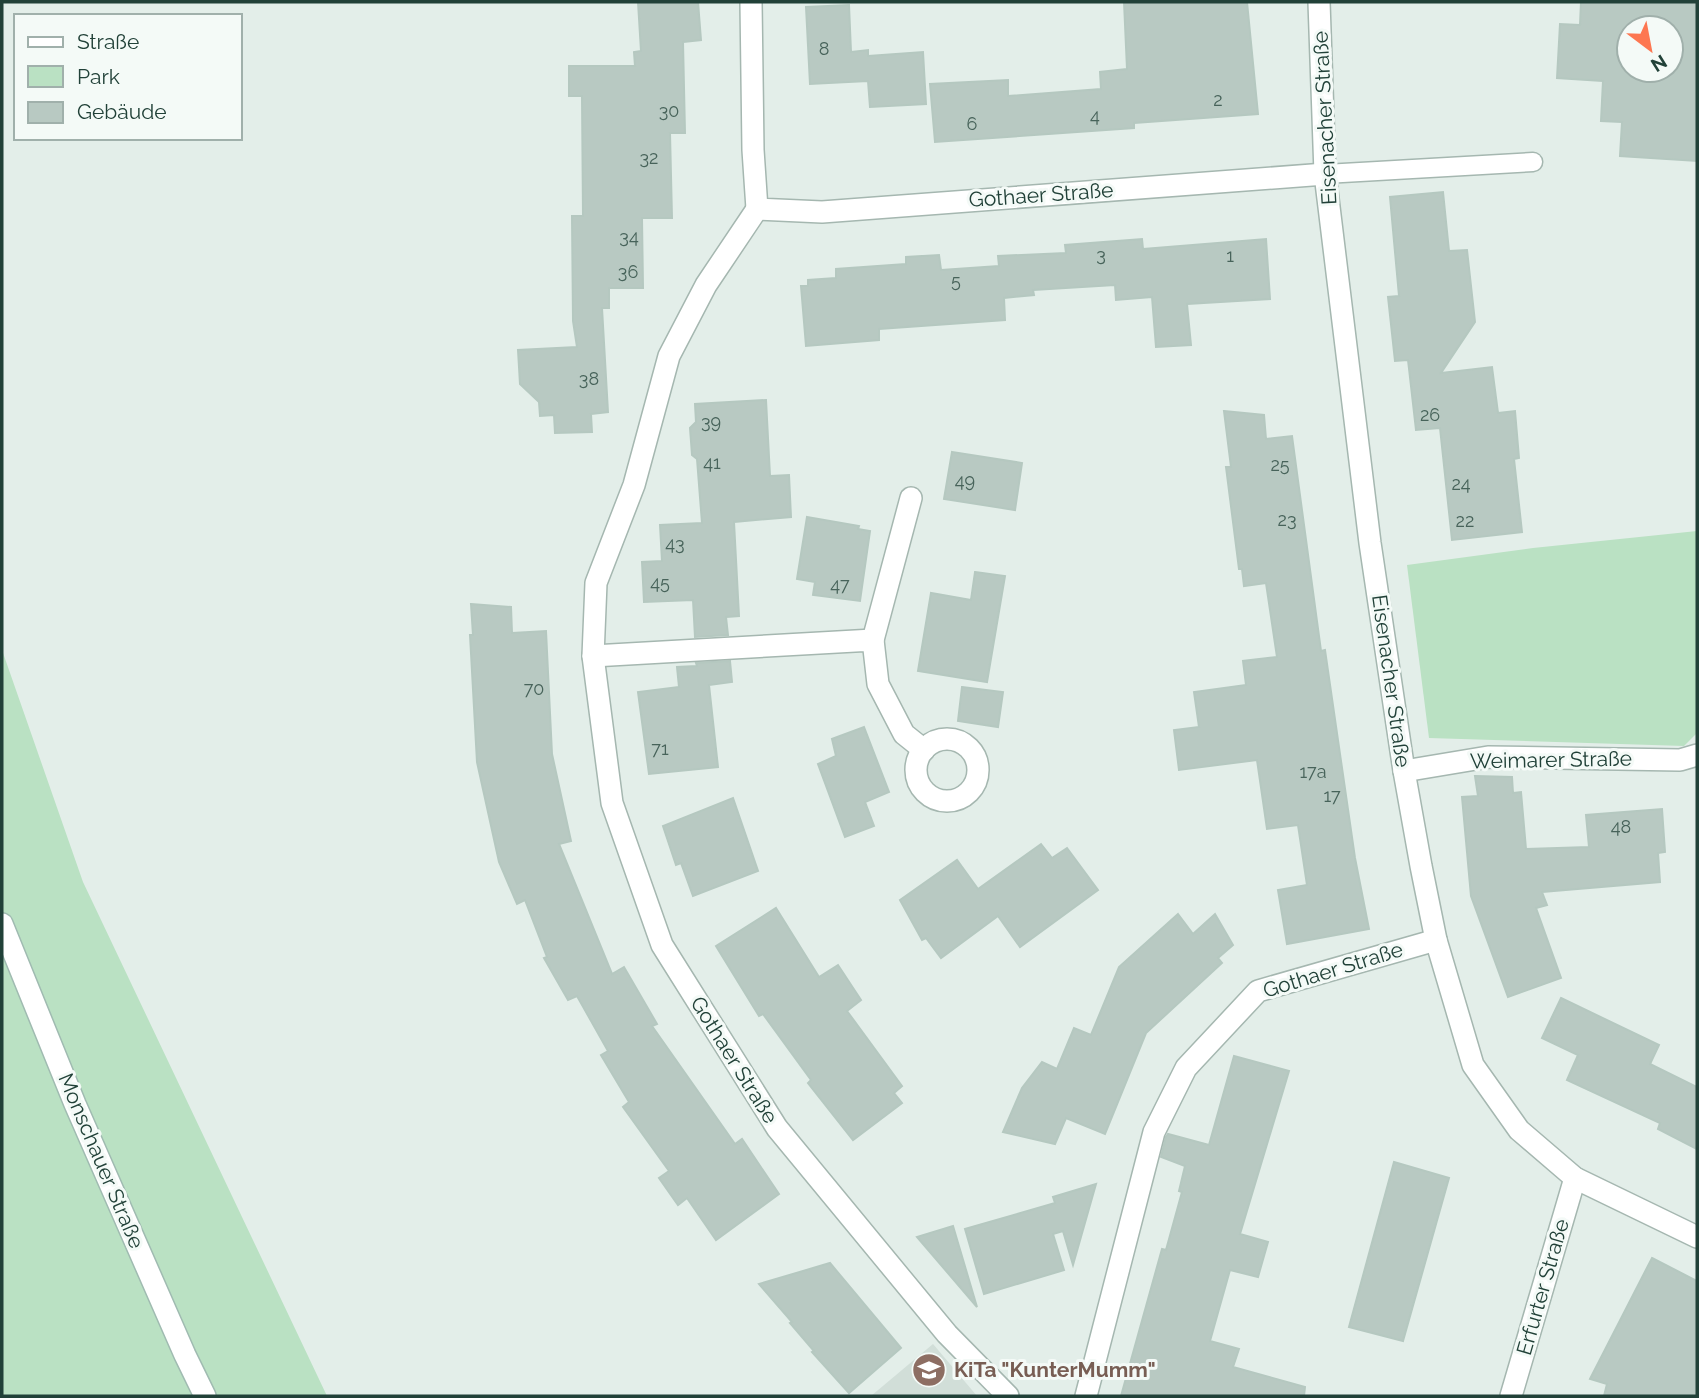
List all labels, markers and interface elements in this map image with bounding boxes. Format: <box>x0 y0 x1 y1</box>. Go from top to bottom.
legend <box>14 14 242 140</box>
north arrow <box>1615 14 1685 84</box>
text: Straße <box>77 29 139 54</box>
street label: Eisenacher Straße <box>1307 30 1342 206</box>
house number: 8 <box>819 38 829 59</box>
text: N <box>1647 50 1671 77</box>
text: Park <box>77 64 120 89</box>
house number: 2 <box>1213 89 1223 110</box>
text: Gebäude <box>77 99 167 124</box>
house number: 30 <box>659 100 679 121</box>
house number: 4 <box>1090 105 1100 126</box>
house number: 6 <box>967 113 978 134</box>
house number: 32 <box>640 147 659 168</box>
street label: Gothaer Straße <box>968 177 1114 212</box>
house number: 34 <box>619 226 639 247</box>
house number: 3 <box>1096 244 1106 265</box>
house number: 1 <box>1226 245 1234 266</box>
house number: 36 <box>618 261 638 282</box>
house number: 5 <box>951 270 961 291</box>
house number: 38 <box>579 368 599 389</box>
house number: 26 <box>1420 404 1440 425</box>
house number: 39 <box>701 411 721 432</box>
house number: 41 <box>703 452 721 473</box>
house number: 25 <box>1270 454 1290 475</box>
house number: 49 <box>955 470 975 491</box>
house number: 24 <box>1451 473 1471 494</box>
house number: 23 <box>1278 509 1297 530</box>
house number: 22 <box>1456 510 1474 531</box>
house number: 43 <box>665 533 685 554</box>
house number: 45 <box>650 572 670 593</box>
house number: 47 <box>830 574 850 595</box>
street label: Eisenacher Straße <box>1367 593 1416 769</box>
house number: 70 <box>524 678 544 699</box>
house number: 71 <box>651 738 669 759</box>
street label: Weimarer Straße <box>1470 746 1632 773</box>
house number: 17a <box>1299 761 1327 782</box>
house number: 17 <box>1323 785 1341 806</box>
house number: 48 <box>1611 816 1631 837</box>
street label: Gothaer Straße <box>1260 936 1406 1003</box>
street label: Gothaer Straße <box>685 992 783 1128</box>
street label: Monschauer Straße <box>53 1070 150 1252</box>
street label: Erfurter Straße <box>1511 1216 1574 1358</box>
school or university icon: KiTa "KunterMumm" <box>910 1351 948 1389</box>
place label: KiTa "KunterMumm" <box>954 1357 1156 1382</box>

